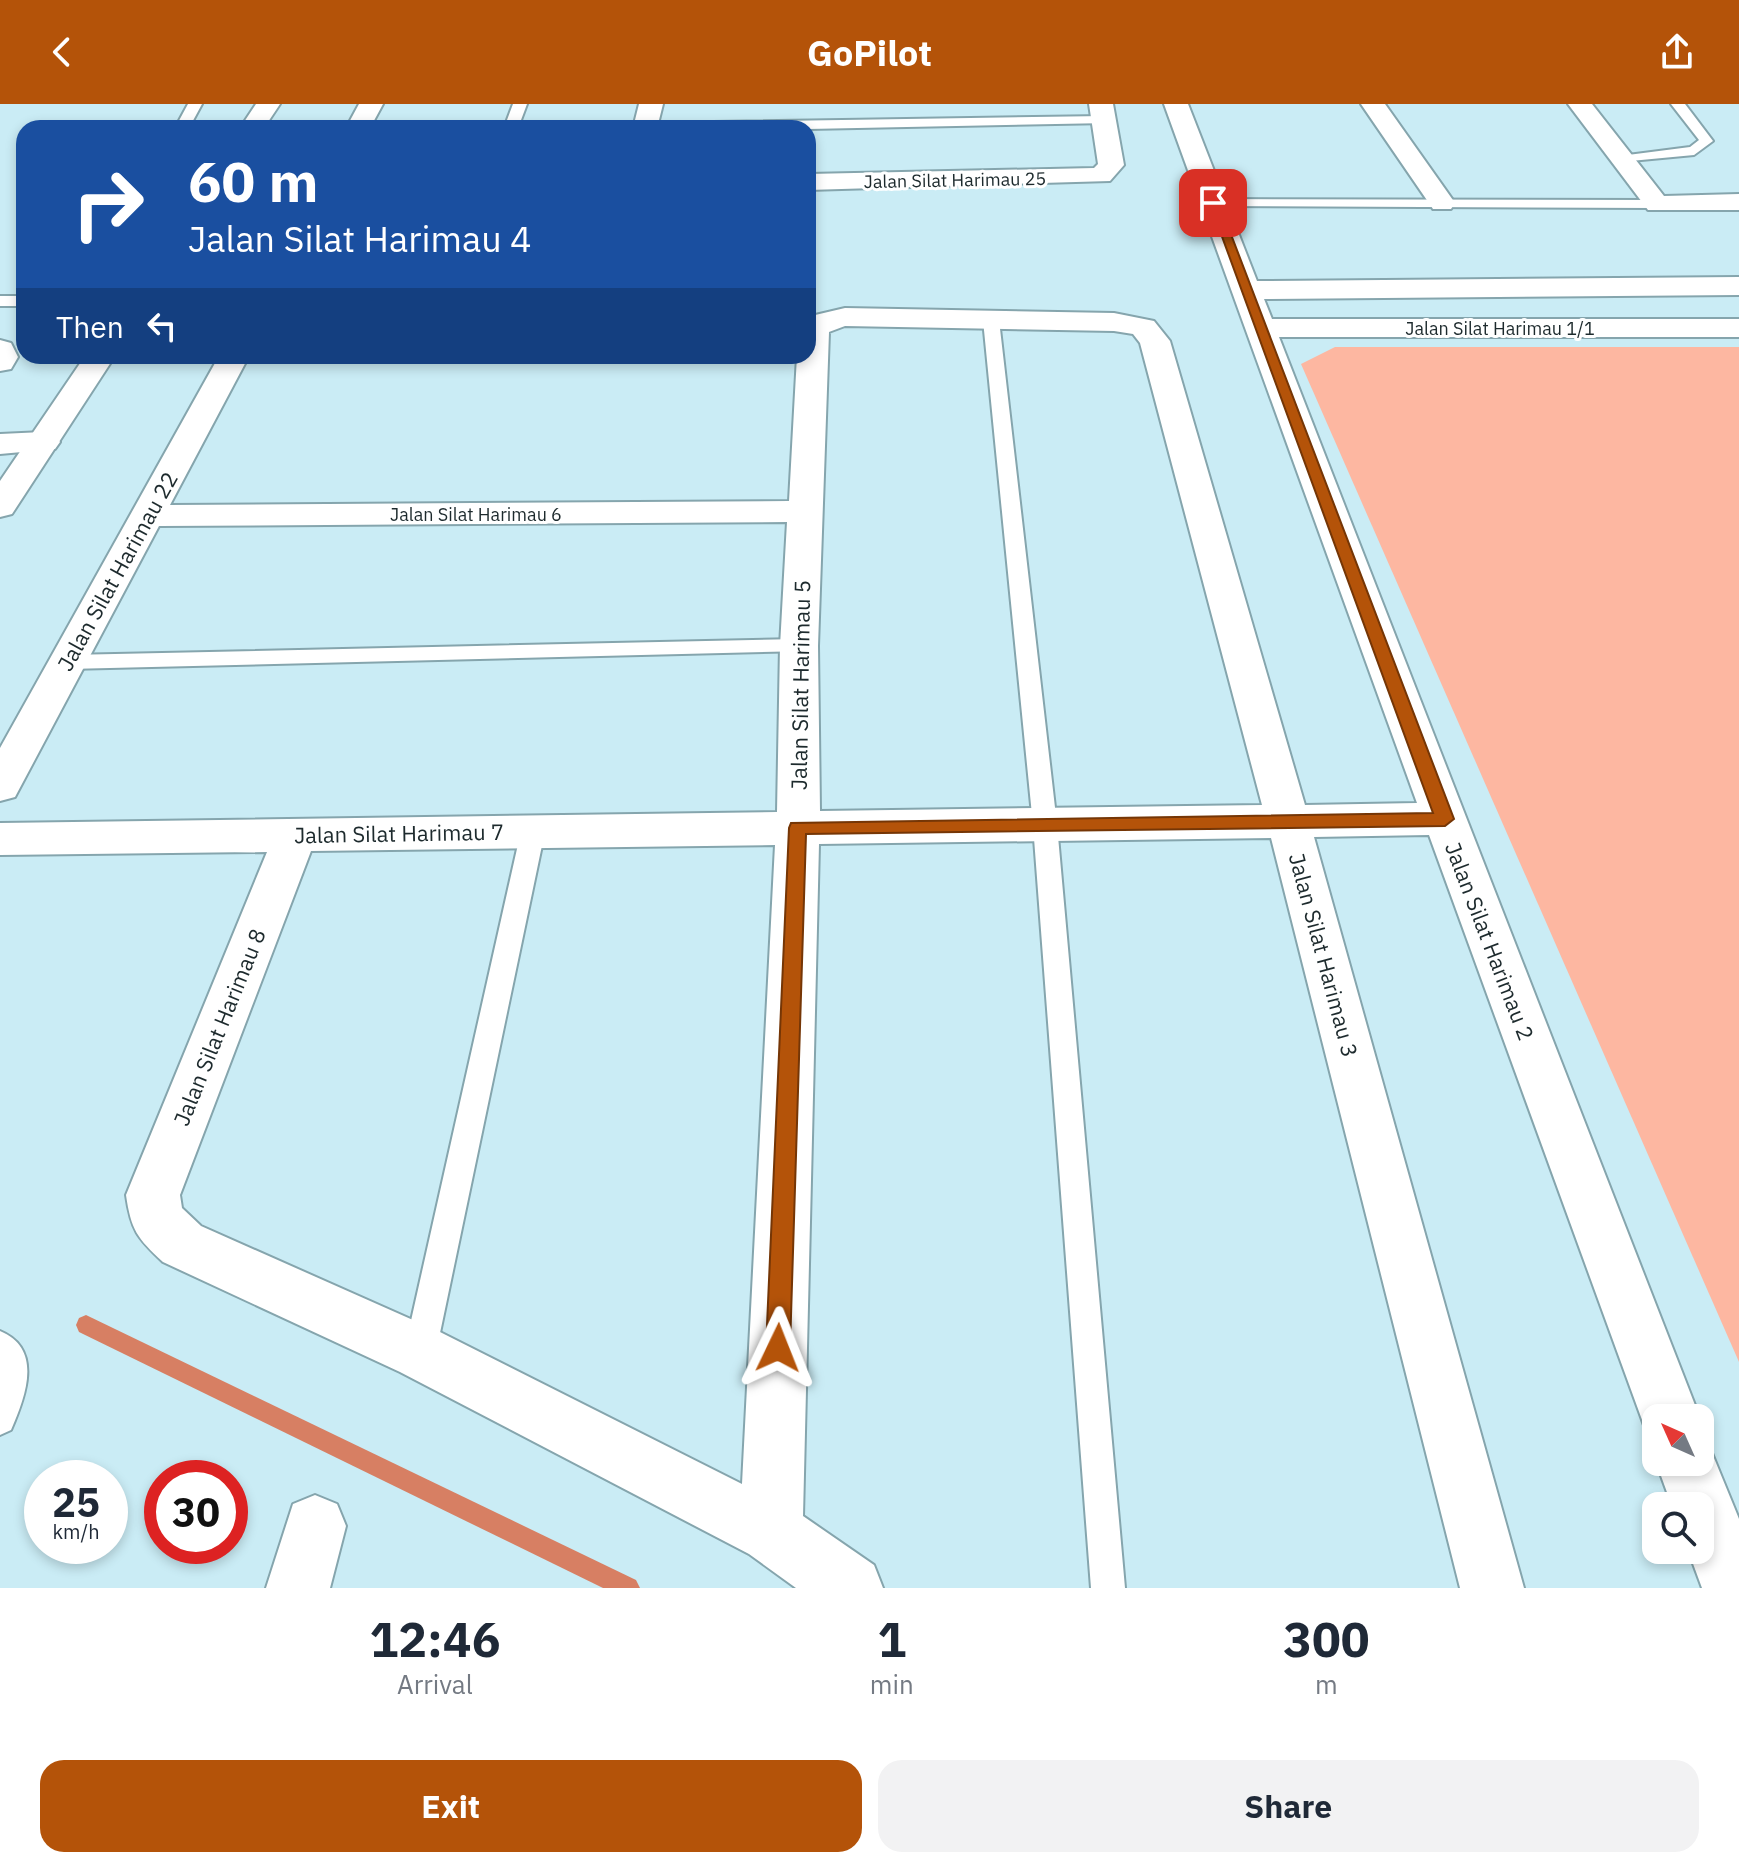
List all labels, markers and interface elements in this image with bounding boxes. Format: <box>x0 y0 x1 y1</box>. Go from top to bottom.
text: GoPilot <box>807 29 932 76</box>
icon: back <box>40 30 84 74</box>
icon: share <box>1655 30 1699 74</box>
text: 60 m <box>188 145 318 217</box>
icon: right <box>56 152 160 256</box>
street label: Jalan Silat Harimau 25 <box>863 167 1047 193</box>
pin <box>1179 169 1247 237</box>
icon: arrive <box>1191 181 1235 225</box>
text: Jalan Silat Harimau 4 <box>188 215 532 262</box>
icon: left <box>140 304 184 348</box>
text: Then <box>56 307 124 346</box>
street label: Jalan Silat Harimau 1/1 <box>1405 317 1595 340</box>
street label: Jalan Silat Harimau 22 <box>50 466 184 676</box>
street label: Jalan Silat Harimau 6 <box>390 503 562 526</box>
street label: Jalan Silat Harimau 5 <box>784 580 816 790</box>
street label: Jalan Silat Harimau 7 <box>294 817 504 849</box>
street label: Jalan Silat Harimau 2 <box>1439 838 1541 1044</box>
street label: Jalan Silat Harimau 3 <box>1283 850 1365 1060</box>
street label: Jalan Silat Harimau 8 <box>166 924 272 1130</box>
position arrow <box>736 1306 820 1390</box>
north arrow <box>1642 1404 1714 1476</box>
map controls <box>1642 1404 1714 1564</box>
speed limit sign: 30 <box>144 1460 248 1564</box>
text: 25 <box>52 1476 100 1528</box>
button: search <box>1642 1492 1714 1564</box>
text: km/h <box>52 1518 100 1545</box>
text: 12:46 <box>369 1608 500 1670</box>
text: 1 <box>877 1608 906 1670</box>
text: 300 <box>1283 1608 1370 1670</box>
text: Arrival <box>397 1667 473 1701</box>
text: min <box>870 1667 914 1701</box>
text: m <box>1315 1667 1338 1701</box>
button: Exit <box>40 1760 862 1852</box>
button: Share <box>878 1760 1699 1852</box>

